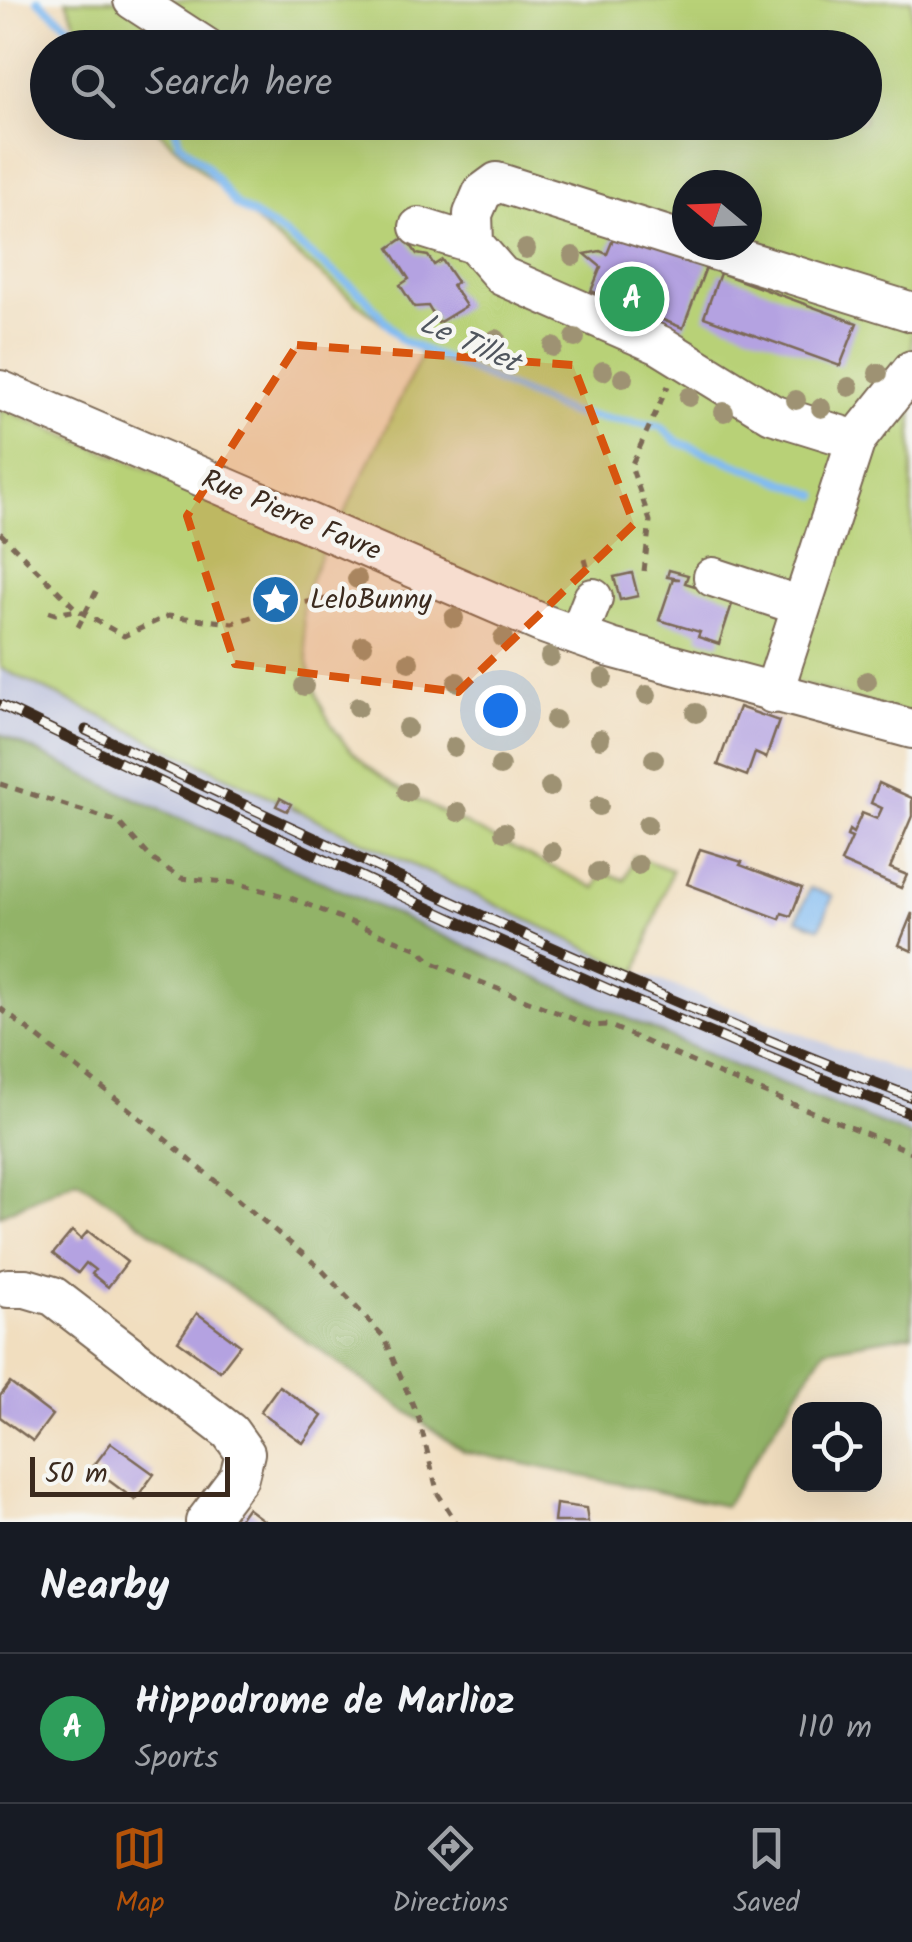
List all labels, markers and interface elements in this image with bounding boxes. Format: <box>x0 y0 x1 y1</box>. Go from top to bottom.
search box <box>30 30 882 140</box>
text: Search here <box>145 55 332 115</box>
icon: search <box>65 58 120 113</box>
north arrow <box>672 170 762 260</box>
pin: A <box>600 262 664 336</box>
water label: Le Tillet <box>411 301 531 389</box>
street label: Rue Pierre Favre <box>194 458 388 574</box>
place icon: LeloBunny <box>249 574 301 626</box>
place label: LeloBunny <box>310 578 433 623</box>
your location <box>475 685 526 736</box>
map controls <box>792 1402 882 1492</box>
button: locate <box>792 1402 882 1492</box>
scale bar <box>30 1452 230 1496</box>
text: 50 m <box>45 1452 108 1497</box>
text: Nearby <box>40 1554 169 1621</box>
text: Hippodrome de Marlioz <box>135 1673 515 1733</box>
text: A <box>62 1703 83 1754</box>
text: 110 m <box>798 1703 872 1754</box>
text: Sports <box>135 1733 218 1784</box>
tab: Map <box>112 1821 167 1926</box>
tab: Directions <box>392 1821 508 1926</box>
tab: Saved <box>733 1821 800 1926</box>

